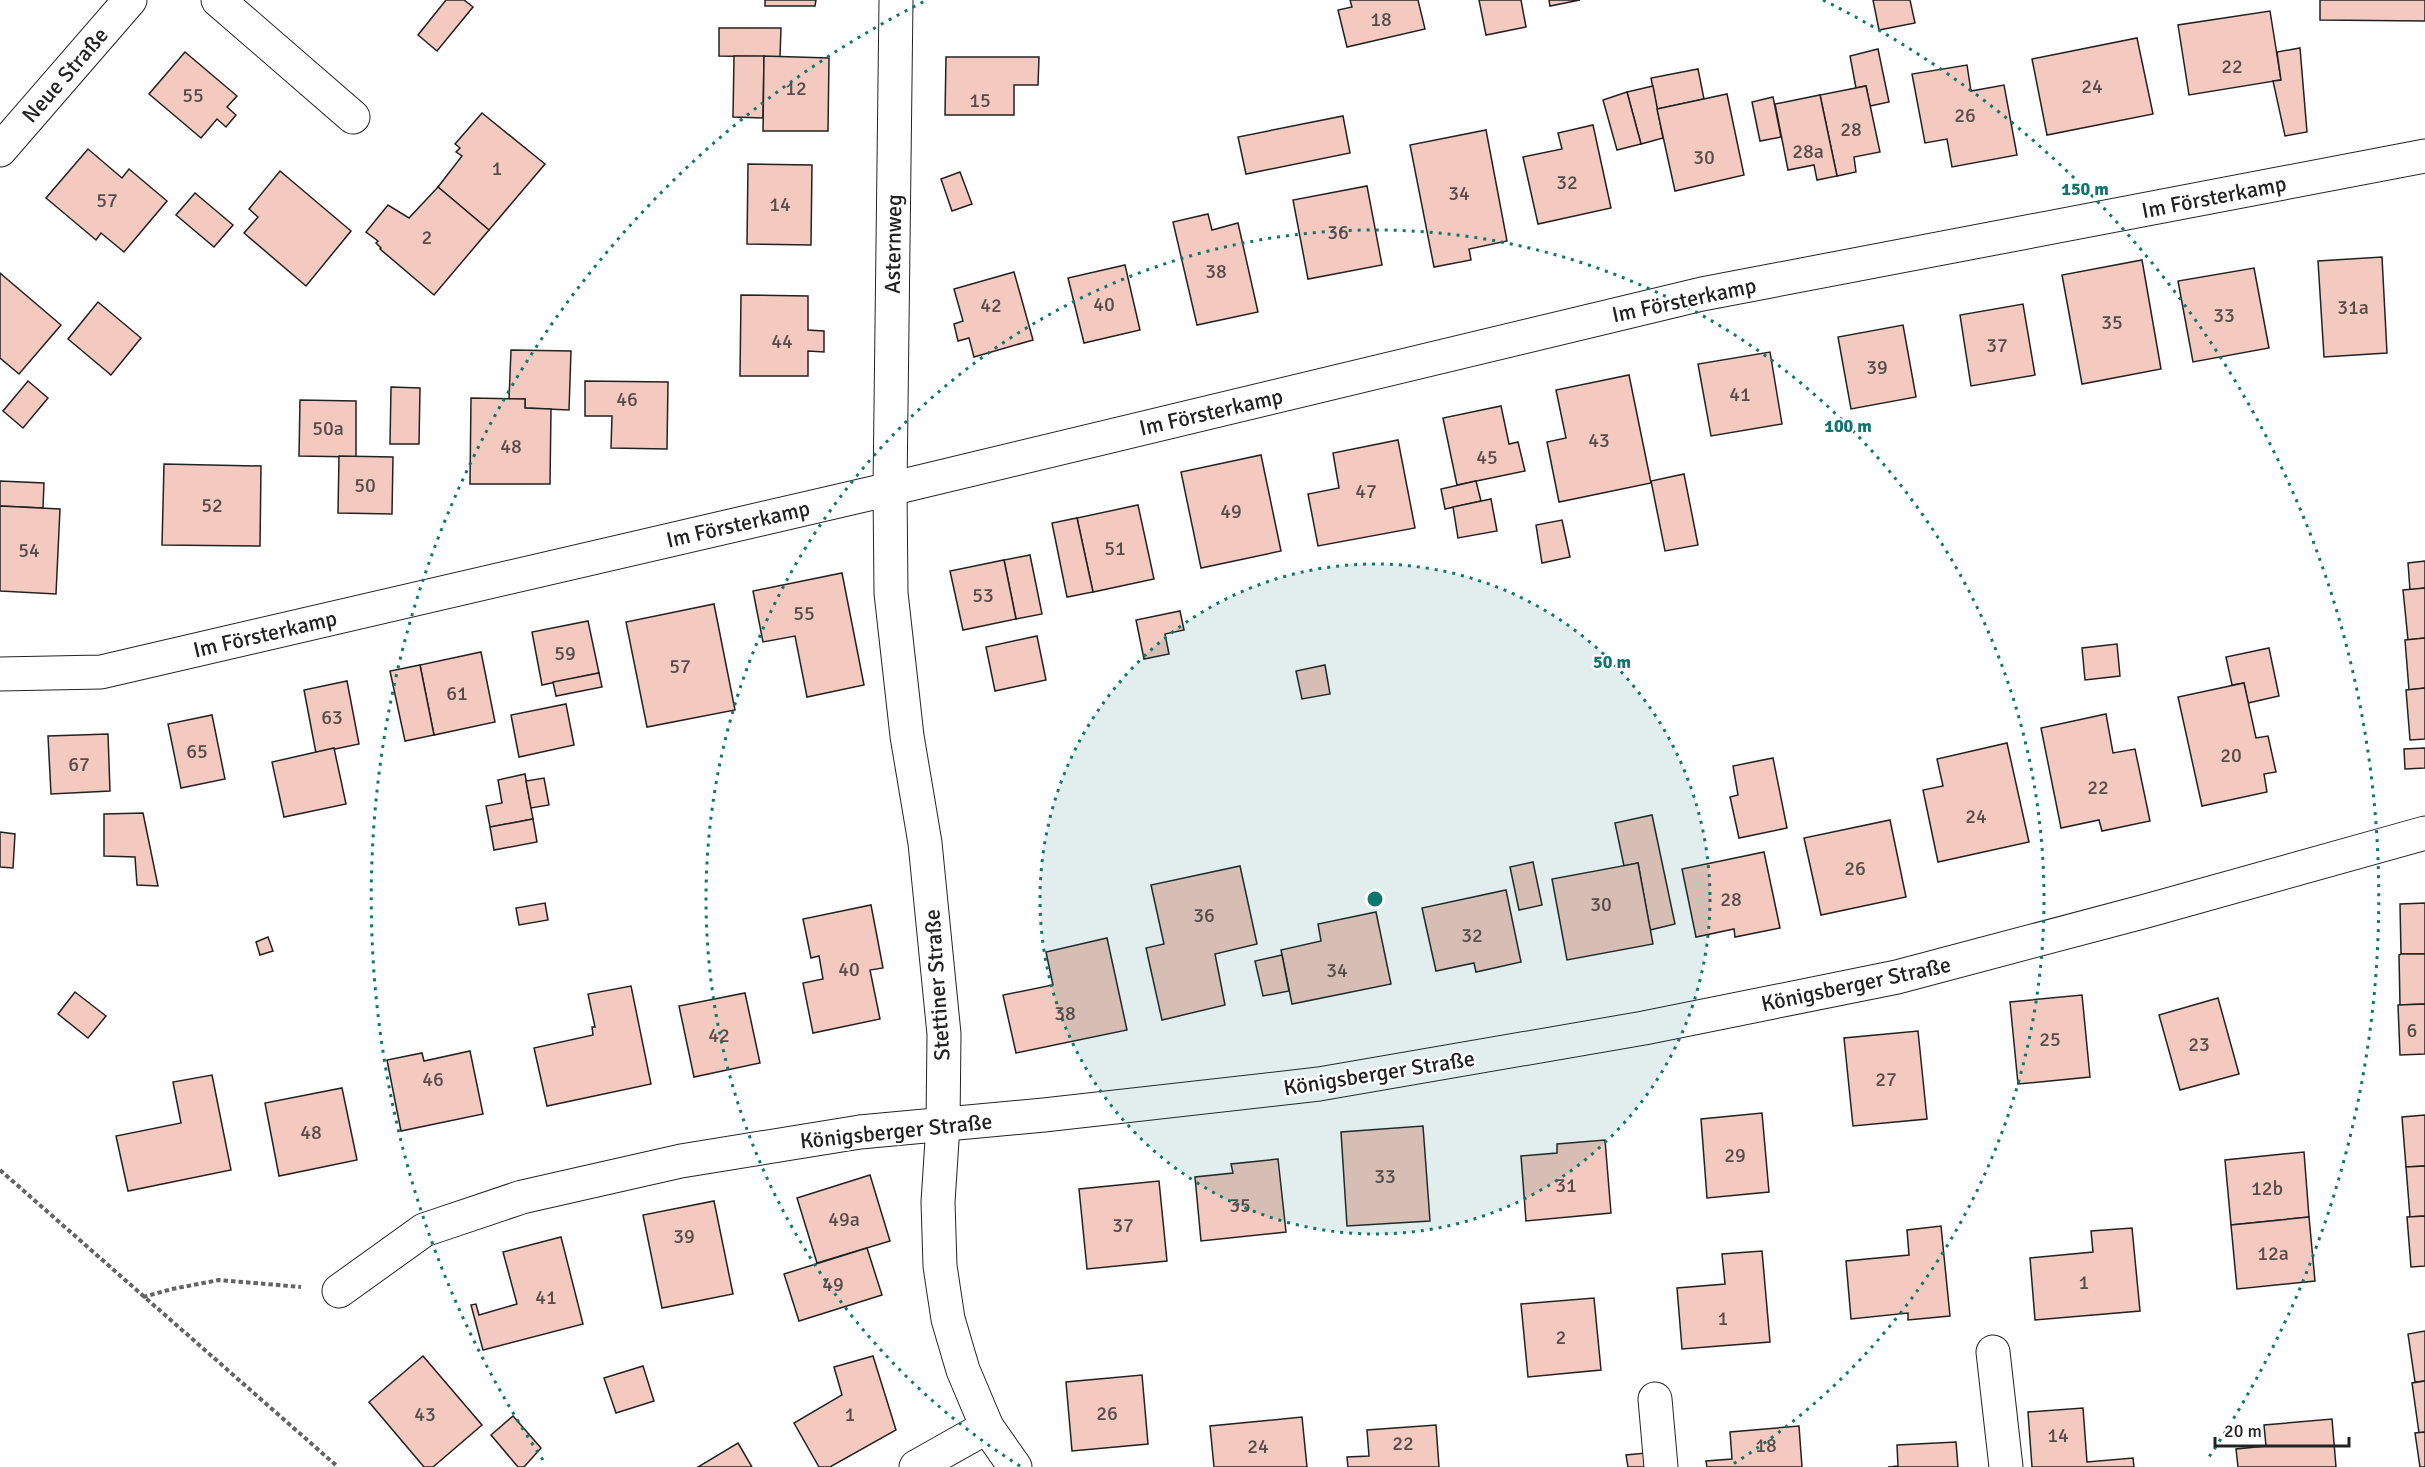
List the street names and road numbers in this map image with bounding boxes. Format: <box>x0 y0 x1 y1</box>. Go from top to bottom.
street label: Neue Straße <box>16 22 114 128</box>
street label: Im Försterkamp <box>2139 170 2289 224</box>
street label: Asternweg <box>879 194 907 294</box>
street label: Im Försterkamp <box>1609 272 1759 328</box>
street label: Im Försterkamp <box>1136 382 1286 442</box>
street label: Im Försterkamp <box>663 494 813 554</box>
street label: Im Försterkamp <box>190 604 340 664</box>
street label: Stettiner Straße <box>918 908 956 1062</box>
street label: Königsberger Straße <box>1759 951 1953 1017</box>
street label: Königsberger Straße <box>1281 1045 1477 1101</box>
street label: Königsberger Straße <box>798 1107 994 1155</box>

